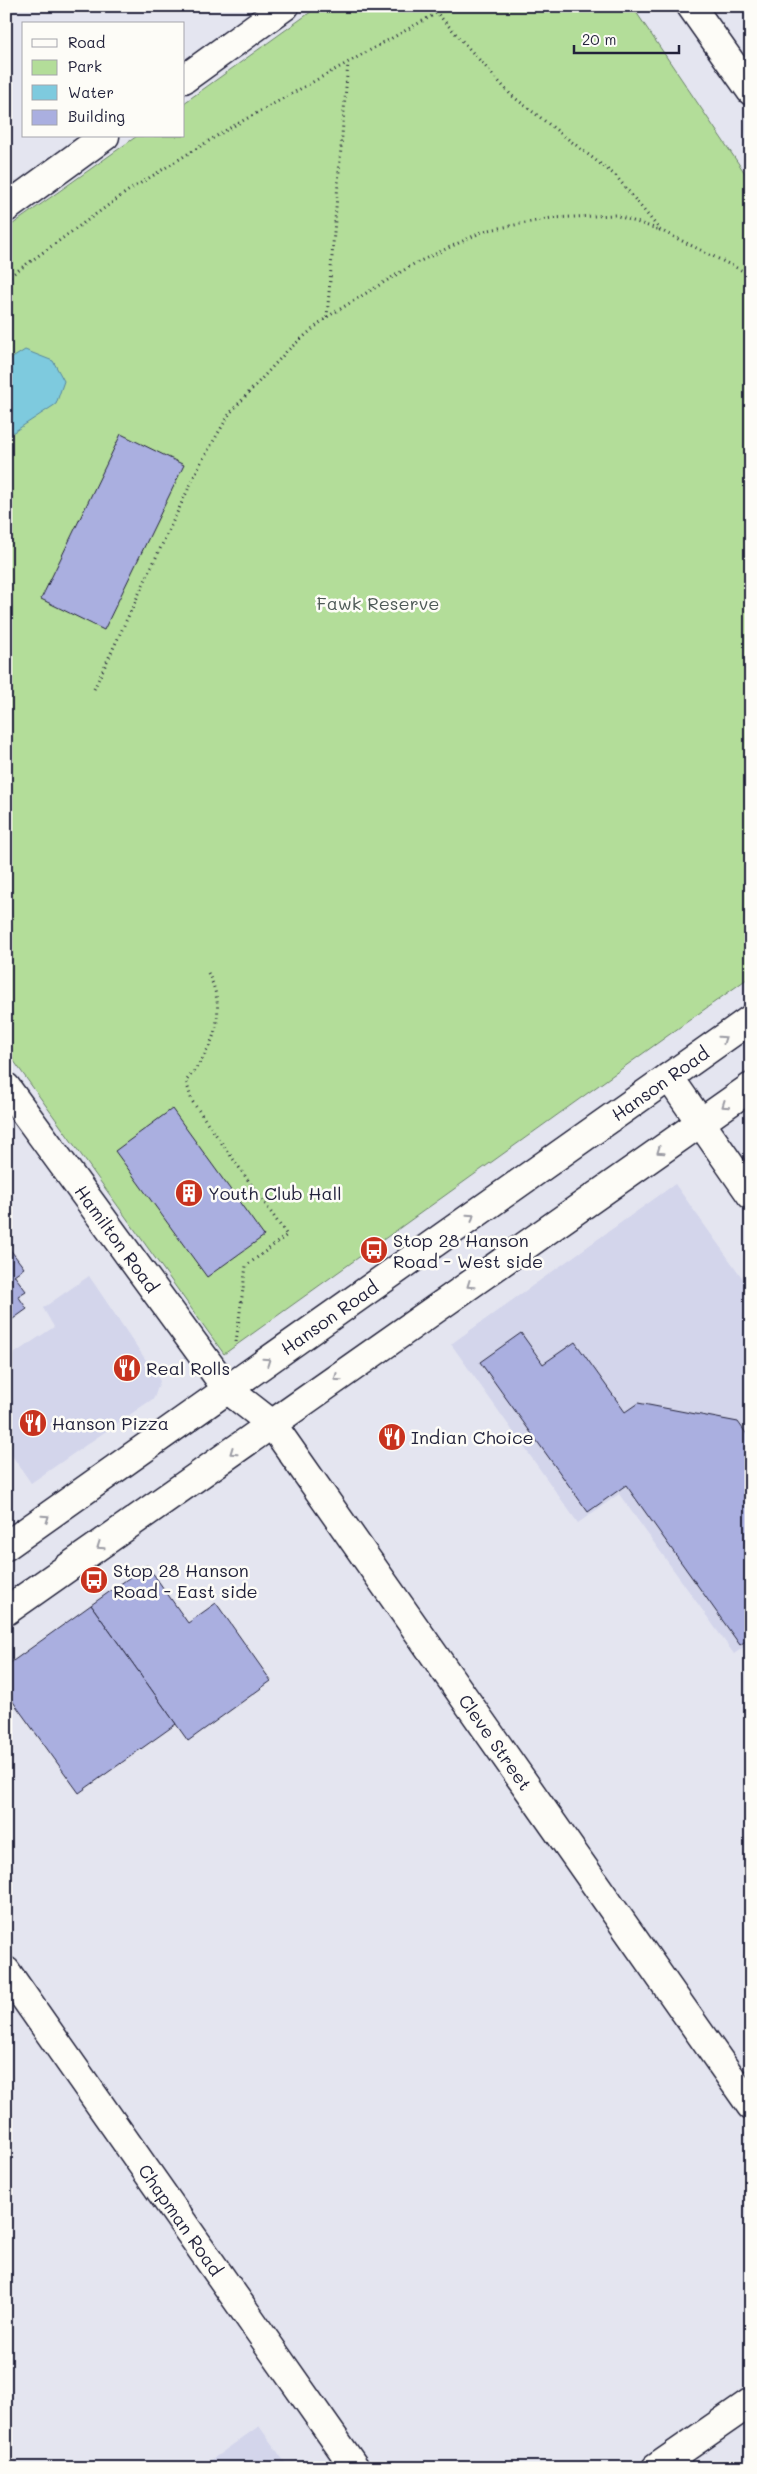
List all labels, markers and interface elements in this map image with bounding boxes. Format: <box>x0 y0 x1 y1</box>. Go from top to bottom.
legend <box>22 22 185 138</box>
scale bar <box>574 22 680 54</box>
text: 20 m <box>582 29 616 49</box>
text: Road <box>68 32 105 52</box>
text: Park <box>68 56 102 76</box>
text: Water <box>68 82 114 102</box>
text: Building <box>68 106 125 126</box>
park label: Fawk Reserve <box>317 591 439 615</box>
one-way arrow <box>717 1036 727 1045</box>
street label: Hanson Road <box>606 1041 713 1126</box>
one-way arrow <box>722 1099 731 1108</box>
one-way arrow <box>656 1145 666 1154</box>
building icon: Youth Club Hall <box>174 1178 204 1208</box>
street label: Hamilton Road <box>70 1180 164 1297</box>
place label: Youth Club Hall <box>208 1181 342 1205</box>
one-way arrow <box>465 1214 475 1223</box>
place label: Stop 28 Hanson Road - West side <box>393 1228 543 1273</box>
bus stop icon: Stop 28 Hanson Road - West side <box>359 1235 389 1265</box>
street label: Hanson Road <box>276 1275 383 1360</box>
one-way arrow <box>466 1279 476 1288</box>
restaurant icon: Real Rolls <box>112 1353 142 1383</box>
place label: Real Rolls <box>146 1356 230 1380</box>
one-way arrow <box>261 1358 271 1367</box>
one-way arrow <box>334 1372 343 1382</box>
restaurant icon: Hanson Pizza <box>18 1408 48 1438</box>
place label: Hanson Pizza <box>52 1411 169 1435</box>
restaurant icon: Indian Choice <box>377 1422 407 1452</box>
place label: Indian Choice <box>411 1425 534 1449</box>
one-way arrow <box>229 1446 238 1455</box>
one-way arrow <box>40 1515 50 1524</box>
one-way arrow <box>96 1540 105 1549</box>
place label: Stop 28 Hanson Road - East side <box>113 1558 258 1603</box>
bus stop icon: Stop 28 Hanson Road - East side <box>79 1565 109 1595</box>
street label: Cleve Street <box>453 1689 538 1795</box>
street label: Chapman Road <box>133 2159 228 2281</box>

